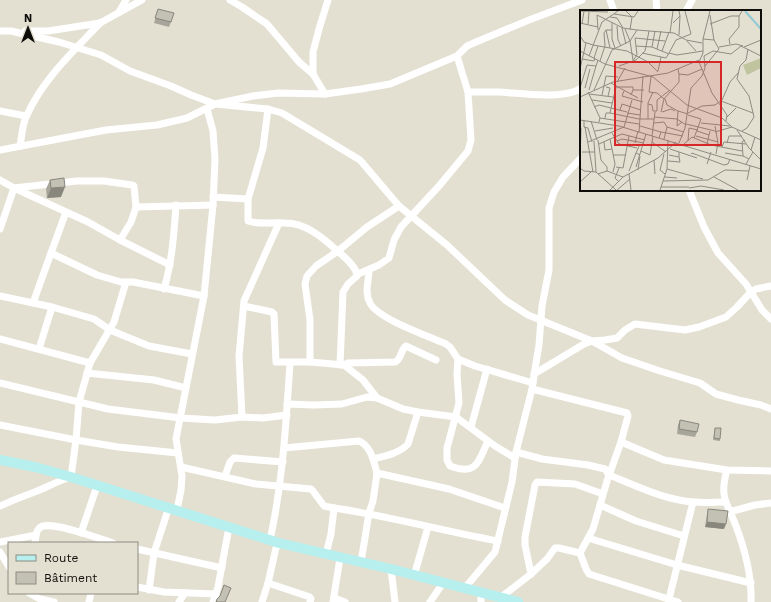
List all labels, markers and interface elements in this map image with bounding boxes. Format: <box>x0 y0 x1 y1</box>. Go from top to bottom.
north arrow <box>8 8 48 48</box>
inset map <box>580 10 761 191</box>
text: N <box>24 12 32 25</box>
legend <box>8 542 138 594</box>
text: Route <box>44 551 78 565</box>
text: Bâtiment <box>44 571 97 585</box>

